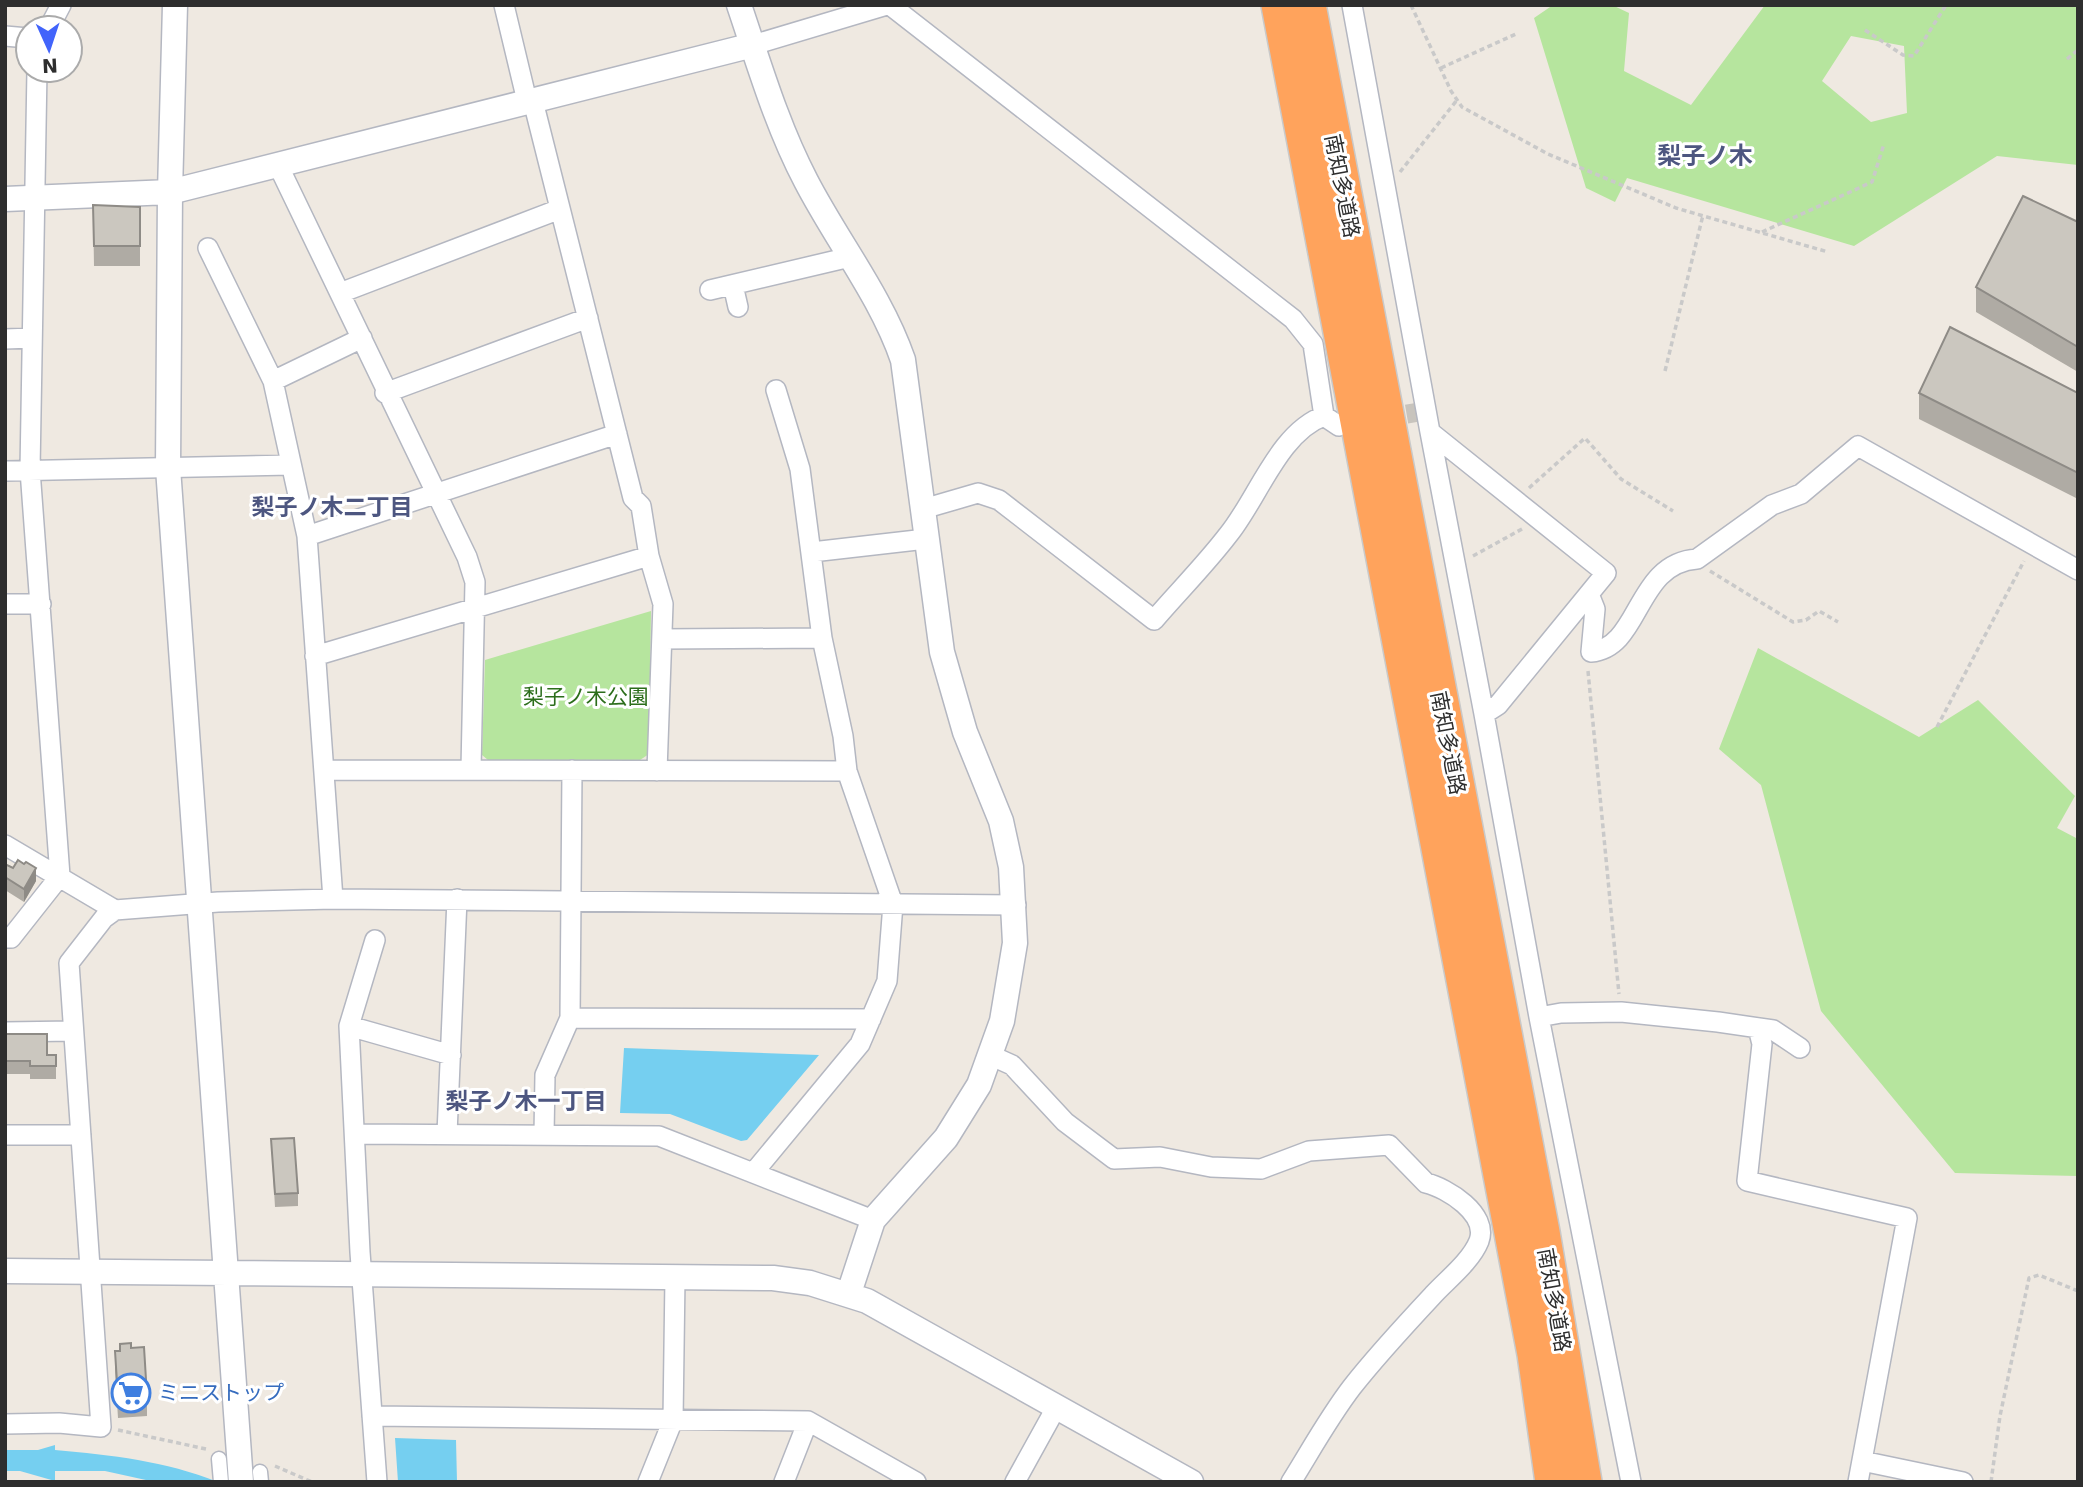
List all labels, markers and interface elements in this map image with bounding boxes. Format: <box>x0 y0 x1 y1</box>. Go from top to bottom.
north arrow <box>14 14 84 84</box>
text: N <box>41 55 58 77</box>
street label: 南知多道路 <box>1320 132 1364 240</box>
district label: 梨子ノ木 <box>1657 142 1753 170</box>
district label: 梨子ノ木二丁目 <box>252 494 413 520</box>
park label: 梨子ノ木公園 <box>523 685 649 709</box>
street label: 南知多道路 <box>1426 689 1470 797</box>
district label: 梨子ノ木一丁目 <box>446 1088 607 1114</box>
street label: 南知多道路 <box>1533 1246 1575 1354</box>
supermarket icon: ミニストップ <box>110 1372 152 1414</box>
place label: ミニストップ <box>158 1381 284 1405</box>

